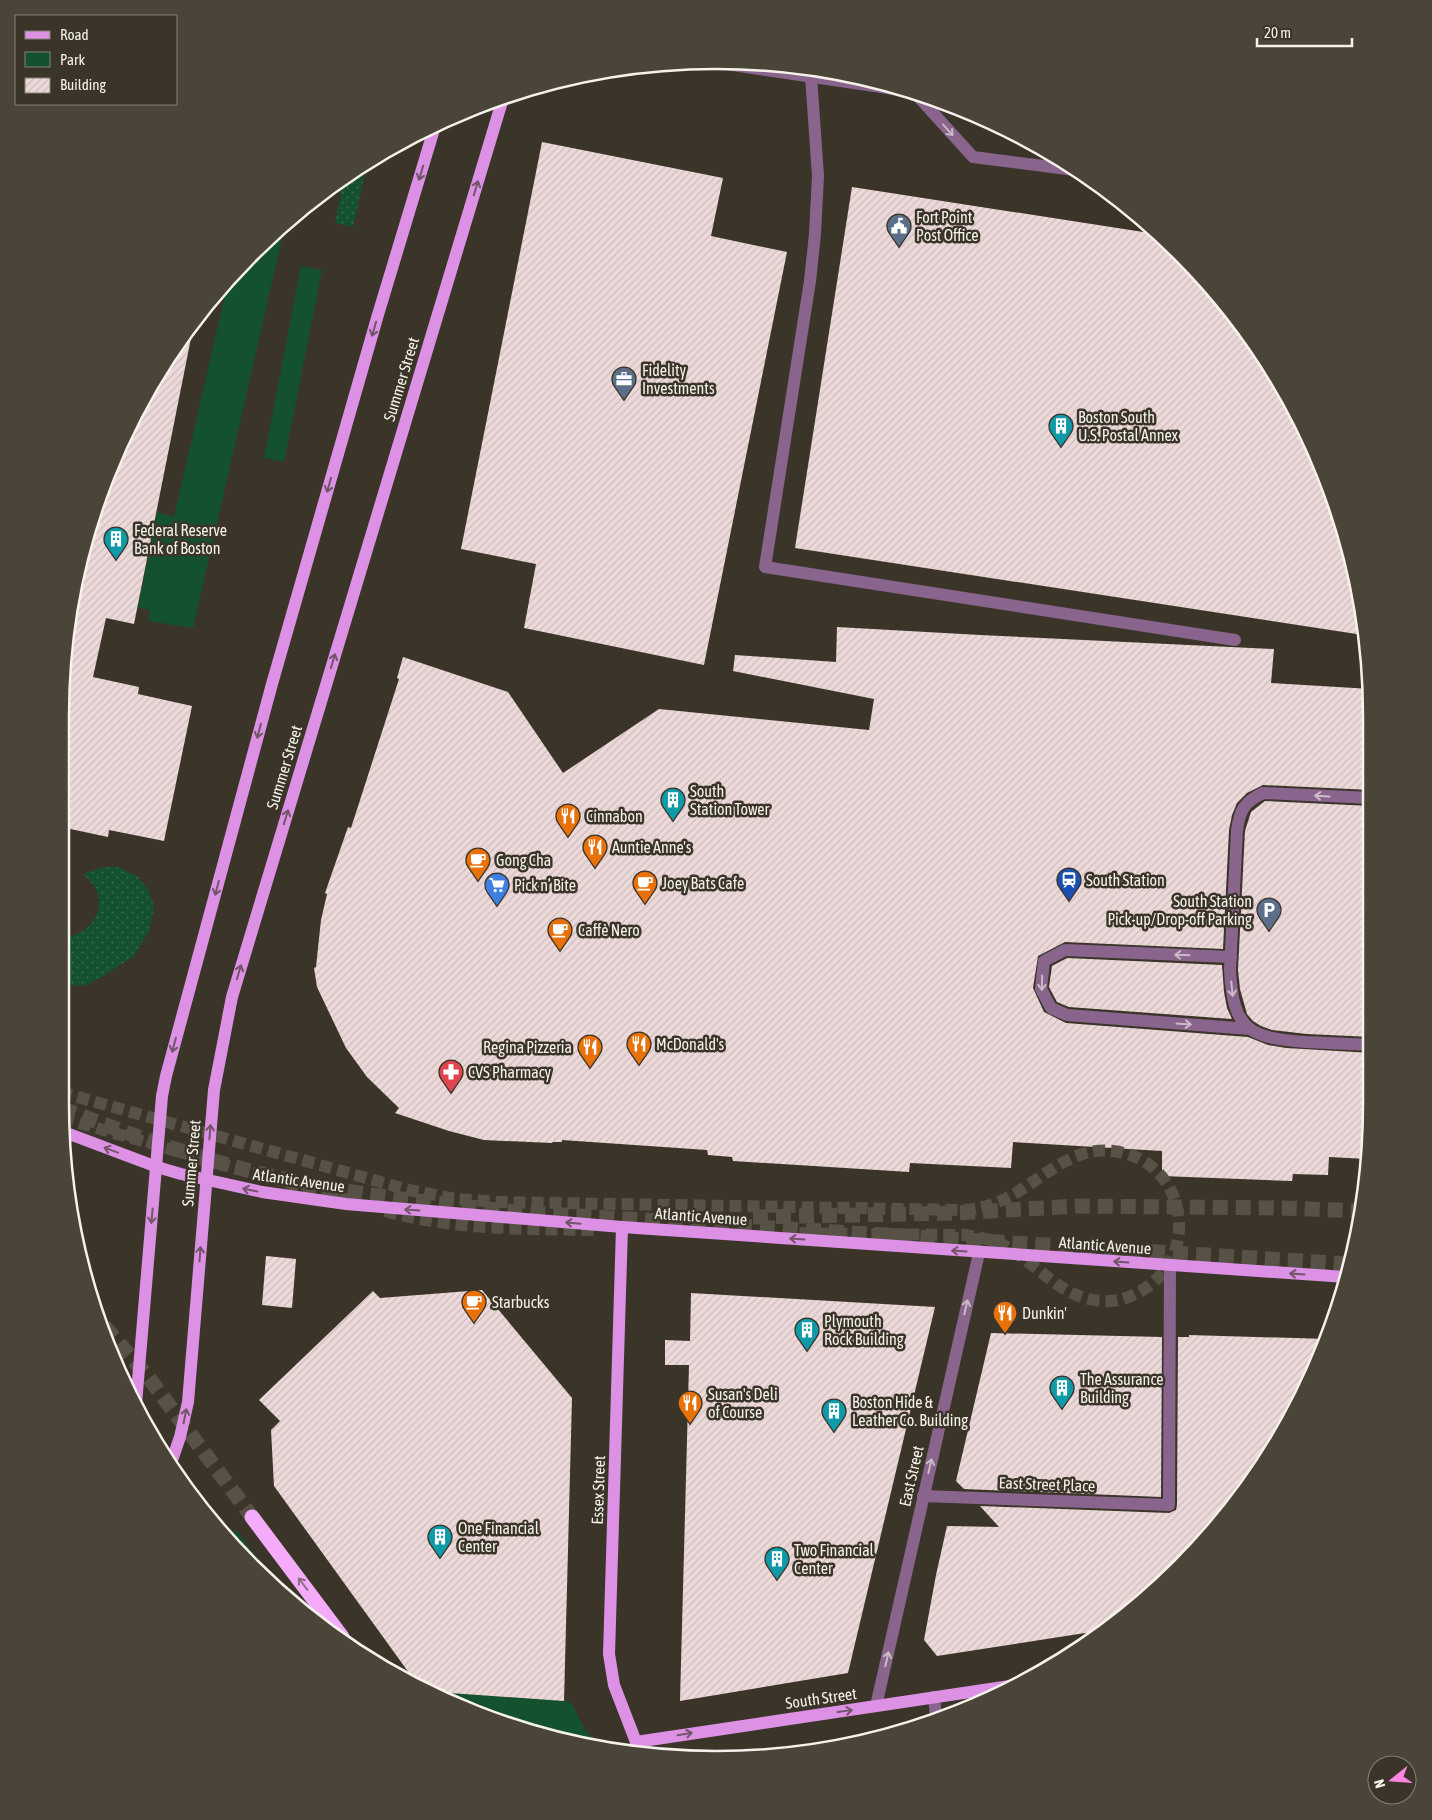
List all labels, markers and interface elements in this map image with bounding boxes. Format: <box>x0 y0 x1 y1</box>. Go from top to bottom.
legend <box>15 15 178 105</box>
scale bar <box>1257 15 1352 47</box>
text: 20 m <box>1264 24 1291 41</box>
text: Road <box>60 26 89 43</box>
text: Park <box>60 51 85 68</box>
text: Building <box>60 76 106 93</box>
one-way arrow <box>942 123 954 136</box>
one-way arrow <box>416 165 426 181</box>
one-way arrow <box>471 180 481 196</box>
place label: Fort Point Post Office <box>916 208 979 244</box>
public building icon: Fort Point Post Office <box>886 213 912 247</box>
one-way arrow <box>369 320 379 336</box>
street label: Summer Street <box>380 335 422 423</box>
place label: Fidelity Investments <box>642 361 715 397</box>
office icon: Fidelity Investments <box>611 366 637 400</box>
place label: Boston South U.S. Postal Annex <box>1078 408 1179 444</box>
building icon: Boston South U.S. Postal Annex <box>1048 413 1074 447</box>
one-way arrow <box>324 476 334 492</box>
place label: Federal Reserve Bank of Boston <box>134 521 227 557</box>
building icon: Federal Reserve Bank of Boston <box>103 526 129 560</box>
one-way arrow <box>329 653 339 669</box>
one-way arrow <box>254 723 263 739</box>
street label: Summer Street <box>263 723 305 811</box>
place label: South Station Tower <box>690 782 770 818</box>
building icon: South Station Tower <box>660 787 686 821</box>
one-way arrow <box>1315 791 1331 800</box>
restaurant icon: Cinnabon <box>555 803 581 837</box>
place label: Cinnabon <box>586 807 643 825</box>
one-way arrow <box>282 809 292 825</box>
restaurant icon: Auntie Anne's <box>582 834 608 868</box>
place label: Auntie Anne's <box>612 838 692 856</box>
cafe icon: Gong Cha <box>465 847 491 881</box>
place label: Gong Cha <box>496 851 551 870</box>
station icon: South Station <box>1056 867 1082 901</box>
cafe icon: Joey Bats Cafe <box>632 870 658 904</box>
place label: South Station <box>1086 871 1165 889</box>
supermarket icon: Pick n’ Bite <box>484 872 510 906</box>
place label: Joey Bats Cafe <box>662 874 744 893</box>
place label: Pick n’ Bite <box>514 876 576 894</box>
one-way arrow <box>211 879 221 895</box>
place label: South Station Pick-up/Drop-off Parking <box>1107 892 1252 929</box>
parking icon: South Station Pick-up/Drop-off Parking <box>1256 897 1282 931</box>
cafe icon: Caffè Nero <box>547 917 573 951</box>
place label: Caffè Nero <box>578 921 640 939</box>
one-way arrow <box>1174 951 1190 960</box>
one-way arrow <box>235 965 245 981</box>
one-way arrow <box>1038 974 1047 990</box>
one-way arrow <box>1227 981 1237 997</box>
one-way arrow <box>1176 1019 1192 1029</box>
restaurant icon: McDonald's <box>626 1031 652 1065</box>
restaurant icon: Regina Pizzeria <box>577 1034 603 1068</box>
place label: McDonald's <box>656 1035 725 1053</box>
one-way arrow <box>169 1036 178 1052</box>
place label: Regina Pizzeria <box>483 1038 572 1057</box>
pharmacy icon: CVS Pharmacy <box>438 1059 464 1093</box>
place label: CVS Pharmacy <box>468 1063 552 1082</box>
street label: Summer Street <box>178 1119 204 1207</box>
one-way arrow <box>205 1124 214 1140</box>
one-way arrow <box>103 1145 119 1154</box>
street label: Atlantic Avenue <box>252 1165 346 1195</box>
one-way arrow <box>243 1185 259 1194</box>
street label: Atlantic Avenue <box>654 1204 748 1228</box>
one-way arrow <box>404 1206 420 1215</box>
one-way arrow <box>148 1207 157 1223</box>
one-way arrow <box>566 1218 582 1228</box>
street label: Atlantic Avenue <box>1058 1233 1152 1257</box>
one-way arrow <box>789 1235 805 1244</box>
one-way arrow <box>195 1246 204 1262</box>
one-way arrow <box>952 1246 968 1256</box>
one-way arrow <box>1114 1258 1130 1267</box>
one-way arrow <box>1289 1269 1305 1279</box>
cafe icon: Starbucks <box>461 1289 487 1323</box>
place label: Starbucks <box>492 1293 550 1311</box>
one-way arrow <box>962 1300 971 1316</box>
restaurant icon: Dunkin' <box>992 1300 1018 1334</box>
place label: Dunkin' <box>1022 1304 1067 1322</box>
place label: Plymouth Rock Building <box>824 1312 904 1349</box>
building icon: Plymouth Rock Building <box>794 1317 820 1351</box>
place label: The Assurance Building <box>1080 1370 1164 1407</box>
building icon: The Assurance Building <box>1049 1375 1075 1409</box>
place label: Susan's Deli of Course <box>708 1385 778 1421</box>
restaurant icon: Susan's Deli of Course <box>677 1390 703 1424</box>
place label: Boston Hide & Leather Co. Building <box>852 1393 968 1430</box>
building icon: Boston Hide & Leather Co. Building <box>821 1398 847 1432</box>
one-way arrow <box>180 1408 190 1424</box>
street label: East Street <box>895 1443 927 1508</box>
street label: Essex Street <box>588 1455 608 1525</box>
one-way arrow <box>926 1458 935 1474</box>
street label: East Street Place <box>998 1473 1096 1495</box>
place label: One Financial Center <box>458 1519 540 1555</box>
building icon: One Financial Center <box>427 1524 453 1558</box>
place label: Two Financial Center <box>794 1541 875 1577</box>
building icon: Two Financial Center <box>764 1546 790 1580</box>
one-way arrow <box>298 1577 308 1591</box>
one-way arrow <box>882 1651 892 1667</box>
street label: South Street <box>784 1684 858 1712</box>
one-way arrow <box>837 1705 853 1715</box>
one-way arrow <box>676 1729 692 1739</box>
north arrow <box>1367 1755 1417 1805</box>
text: N <box>1371 1778 1388 1790</box>

